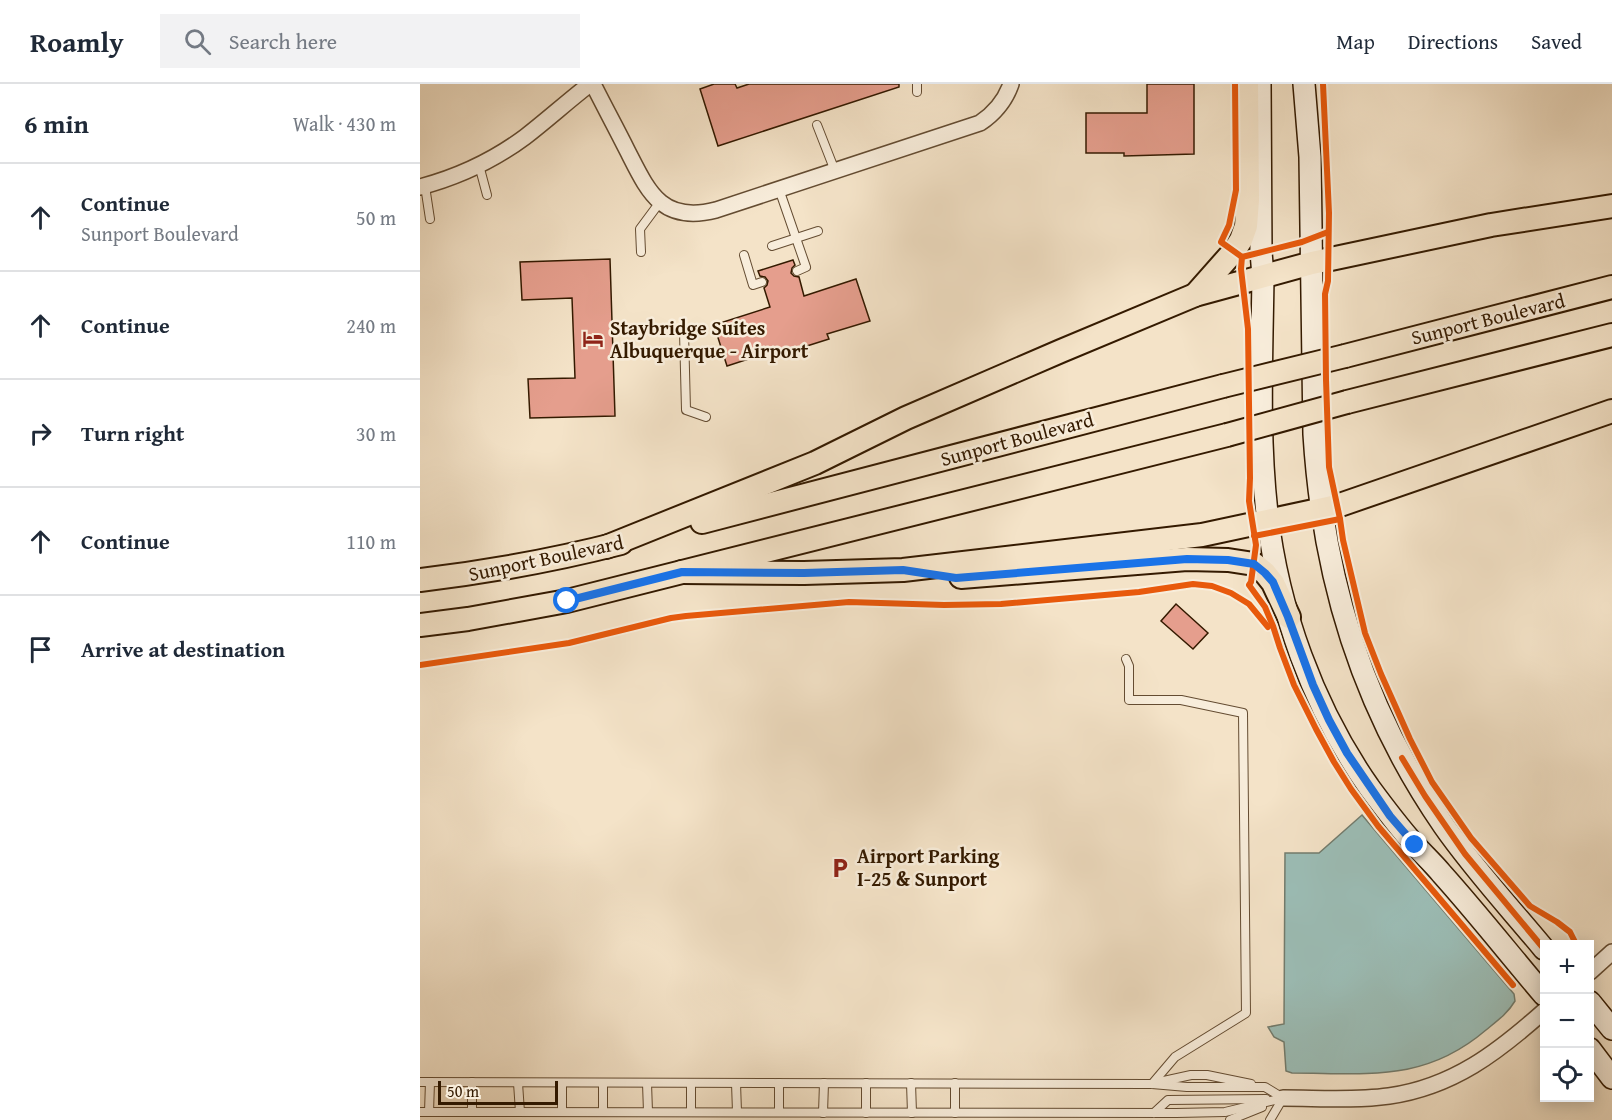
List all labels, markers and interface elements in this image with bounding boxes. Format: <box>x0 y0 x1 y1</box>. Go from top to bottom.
search box <box>160 14 580 68</box>
text: Roamly <box>30 21 124 62</box>
icon: search <box>181 25 214 58</box>
text: Search here <box>229 25 337 57</box>
text: Map <box>1336 26 1375 57</box>
text: Directions <box>1408 26 1498 57</box>
text: Saved <box>1531 26 1582 57</box>
text: 6 min <box>24 104 89 143</box>
text: Walk · 430 m <box>293 109 396 138</box>
text: Continue <box>81 187 170 219</box>
icon: ahead <box>24 201 57 234</box>
text: 50 m <box>356 203 396 232</box>
text: Sunport Boulevard <box>81 219 239 248</box>
street label: Sunport Boulevard <box>1408 285 1568 352</box>
icon: ahead <box>24 309 57 342</box>
text: Continue <box>81 309 170 341</box>
text: 240 m <box>346 311 396 340</box>
place label: Staybridge Suites Albuquerque - Airport <box>610 313 809 365</box>
hotel icon: Staybridge Suites Albuquerque - Airport <box>581 327 605 351</box>
street label: Sunport Boulevard <box>937 404 1097 473</box>
icon: right <box>24 417 57 450</box>
text: Turn right <box>81 417 184 449</box>
text: 30 m <box>356 419 396 448</box>
icon: ahead <box>24 525 57 558</box>
text: Continue <box>81 525 170 557</box>
text: 110 m <box>346 527 396 556</box>
street label: Sunport Boulevard <box>466 527 626 588</box>
route start <box>553 587 579 613</box>
icon: arrive <box>24 633 57 666</box>
text: Arrive at destination <box>81 633 285 665</box>
route end <box>1401 831 1427 857</box>
place label: Airport Parking I-25 & Sunport <box>857 841 1000 893</box>
parking icon: Airport Parking I-25 & Sunport <box>828 856 852 880</box>
map controls <box>1540 940 1594 1102</box>
button: + <box>1540 940 1594 994</box>
button: − <box>1540 994 1594 1048</box>
button: locate <box>1540 1048 1594 1102</box>
scale bar <box>438 1078 558 1106</box>
text: 50 m <box>447 1079 479 1103</box>

